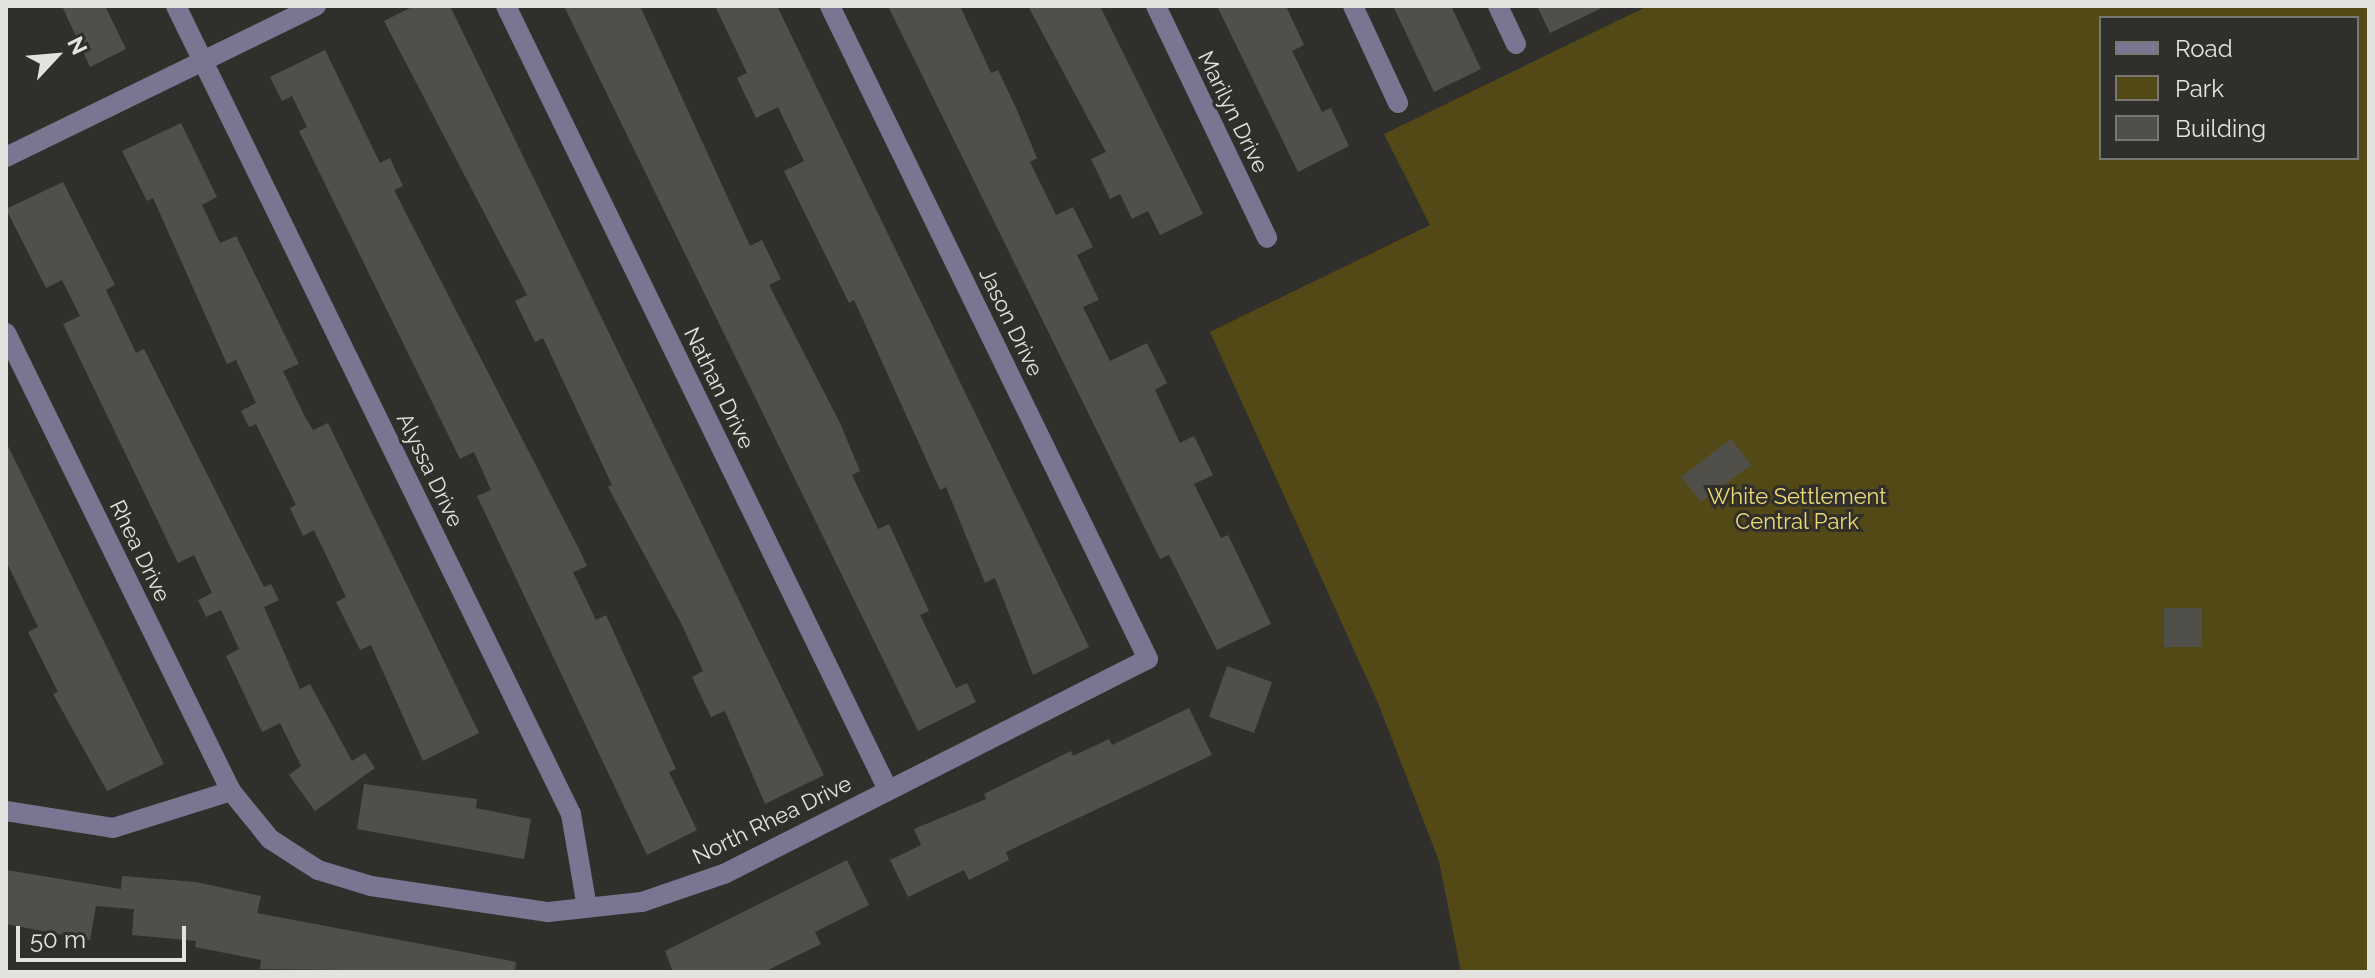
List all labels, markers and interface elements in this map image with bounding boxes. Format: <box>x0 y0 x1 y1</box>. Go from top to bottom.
north arrow <box>16 16 96 96</box>
legend <box>2099 16 2359 160</box>
text: N <box>62 32 93 59</box>
text: Road <box>2175 34 2233 63</box>
street label: Marilyn Drive <box>1192 47 1274 177</box>
text: Park <box>2175 74 2224 103</box>
text: Building <box>2175 114 2266 143</box>
street label: Jason Drive <box>973 264 1049 380</box>
street label: Nathan Drive <box>678 323 760 453</box>
street label: Alyssa Drive <box>391 409 469 531</box>
park label: White Settlement Central Park <box>1707 483 1887 534</box>
street label: Rhea Drive <box>104 496 176 606</box>
street label: North Rhea Drive <box>688 770 856 870</box>
scale bar <box>20 910 190 960</box>
text: 50 m <box>30 925 86 954</box>

